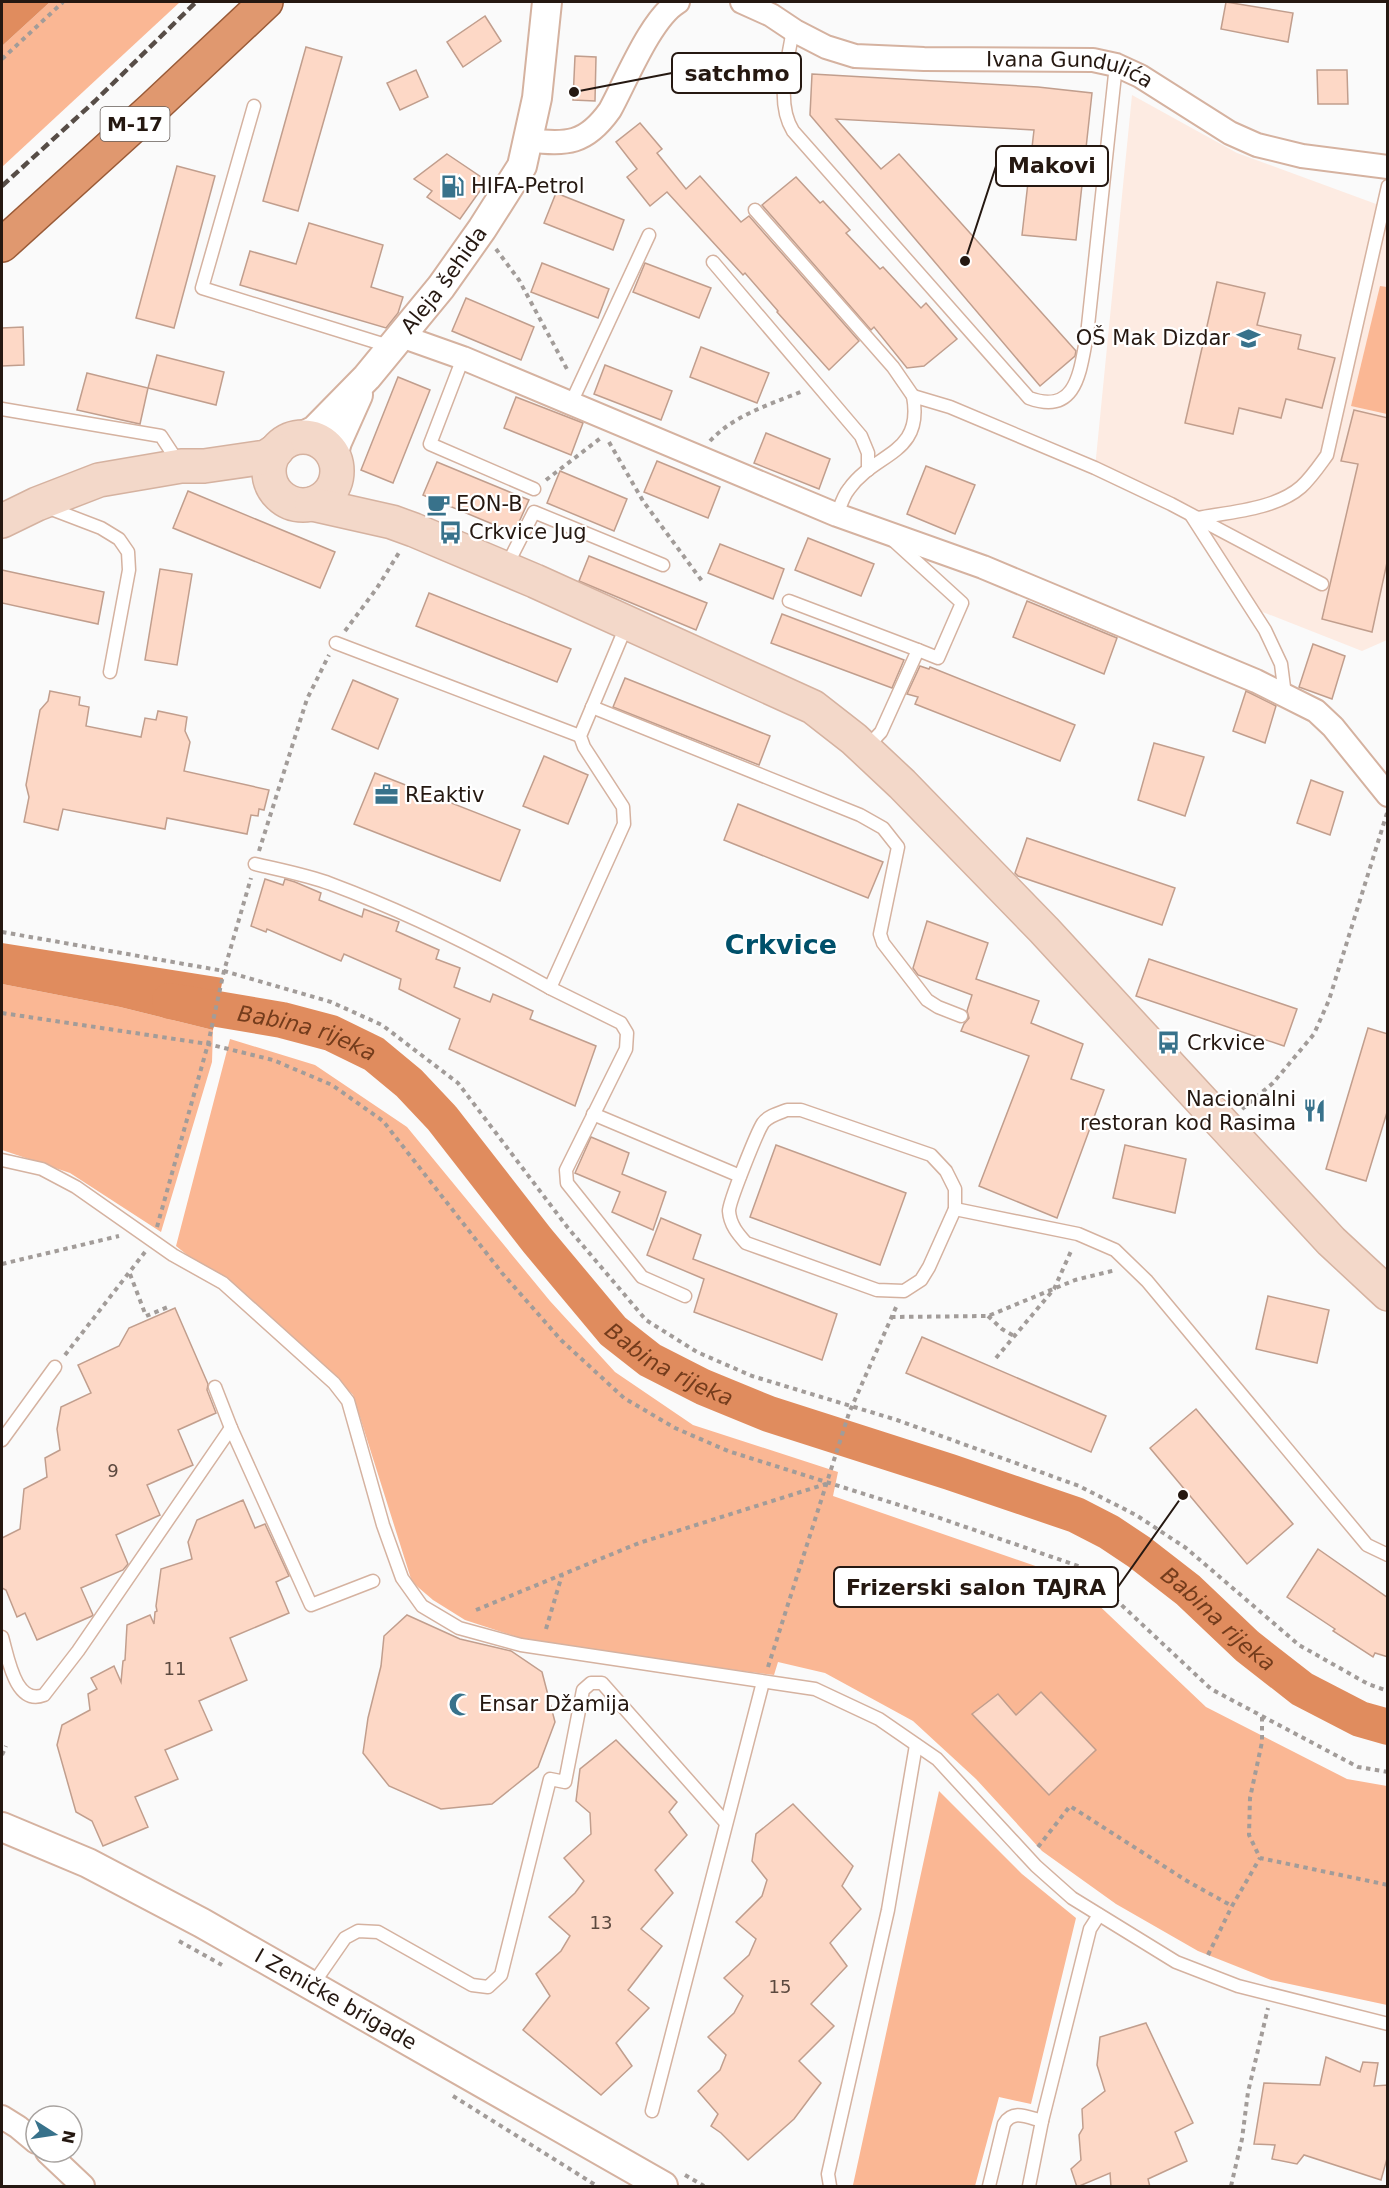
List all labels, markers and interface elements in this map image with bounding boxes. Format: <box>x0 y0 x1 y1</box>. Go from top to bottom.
street label: Ivana Gundulića <box>986 47 1158 93</box>
callout: satchmo <box>672 53 801 93</box>
text: satchmo <box>684 61 790 86</box>
road number: M-17 <box>100 107 170 141</box>
callout: Makovi <box>996 146 1108 186</box>
text: Makovi <box>1008 153 1096 178</box>
fuel station icon: HIFA-Petrol <box>440 173 466 199</box>
place label: HIFA-Petrol <box>471 174 585 198</box>
street label: Aleja šehida <box>396 222 492 338</box>
place label: OŠ Mak Dizdar <box>1076 325 1230 350</box>
school or university icon: OŠ Mak Dizdar <box>1235 325 1261 351</box>
cafe icon: EON-B <box>425 491 451 517</box>
place label: EON-B <box>456 492 523 516</box>
bus stop icon: Crkvice Jug <box>438 519 464 545</box>
place label: Crkvice Jug <box>469 520 587 544</box>
office icon: REaktiv <box>374 782 400 808</box>
place label: REaktiv <box>405 783 484 807</box>
district label: Crkvice <box>725 929 837 960</box>
water label: Babina rijeka <box>236 1001 380 1066</box>
bus stop icon: Crkvice <box>1156 1030 1182 1056</box>
place label: Crkvice <box>1187 1031 1265 1055</box>
place label: Nacionalni restoran kod Rasima <box>1080 1087 1296 1135</box>
restaurant icon: Nacionalni restoran kod Rasima <box>1301 1098 1327 1124</box>
water label: Babina rijeka <box>600 1318 737 1411</box>
house number: 9 <box>107 1460 119 1481</box>
water label: Babina rijeka <box>1156 1562 1280 1676</box>
callout: Frizerski salon TAJRA <box>834 1567 1118 1607</box>
text: Frizerski salon TAJRA <box>846 1575 1106 1600</box>
house number: 11 <box>164 1658 186 1679</box>
mosque icon: Ensar Džamija <box>448 1691 474 1717</box>
place label: Ensar Džamija <box>479 1692 630 1716</box>
house number: 13 <box>590 1912 612 1933</box>
street label: I Zeničke brigade <box>251 1944 421 2055</box>
house number: 15 <box>769 1976 791 1997</box>
north arrow <box>24 2104 84 2164</box>
text: N <box>57 2128 79 2146</box>

